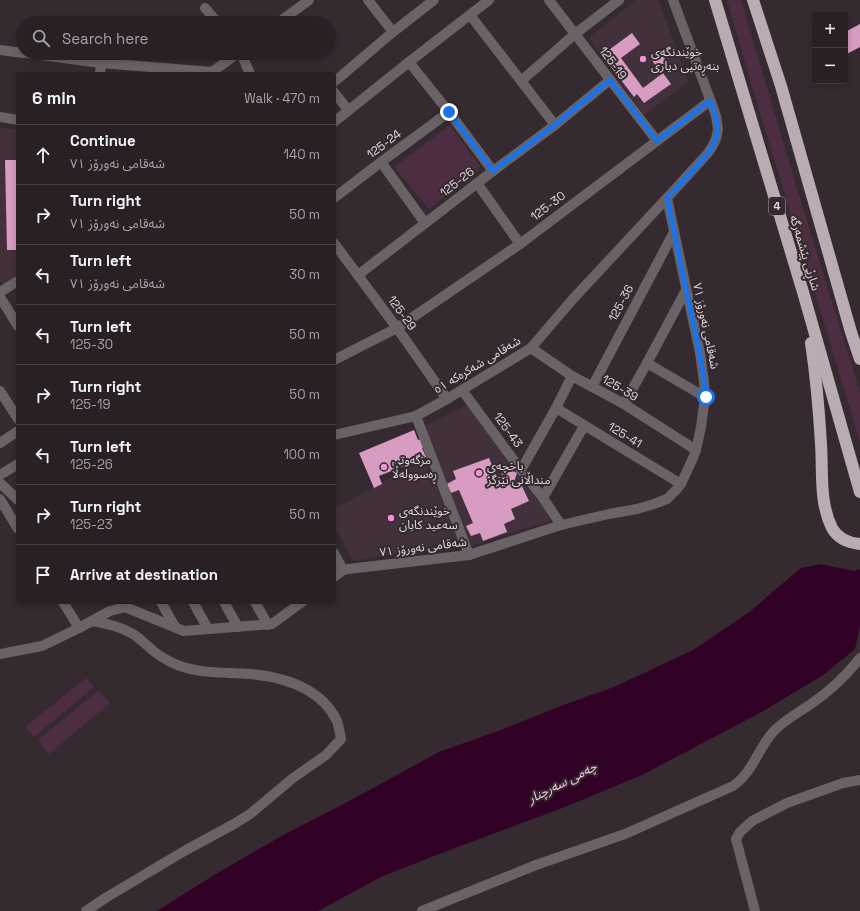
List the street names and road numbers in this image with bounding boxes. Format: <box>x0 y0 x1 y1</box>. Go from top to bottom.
street label: 125-19 <box>595 43 631 83</box>
street label: 125-24 <box>363 125 405 162</box>
street label: 125-26 <box>437 164 477 200</box>
street label: 125-30 <box>527 188 569 224</box>
road number: 4 <box>769 197 785 215</box>
street label: شاڕێی پێشمەرگە <box>783 213 824 293</box>
street label: شەقامی نەورۆز ٧١ <box>689 281 723 371</box>
street label: 125-36 <box>605 282 637 324</box>
street label: 125-29 <box>384 292 420 334</box>
street label: شەقامی شەکرەکە ٥١ <box>430 333 524 397</box>
street label: 125-39 <box>599 371 641 405</box>
street label: 125-43 <box>490 409 526 451</box>
street label: 125-41 <box>605 419 645 451</box>
street label: شەقامی نەورۆز ٧١ <box>378 534 468 560</box>

